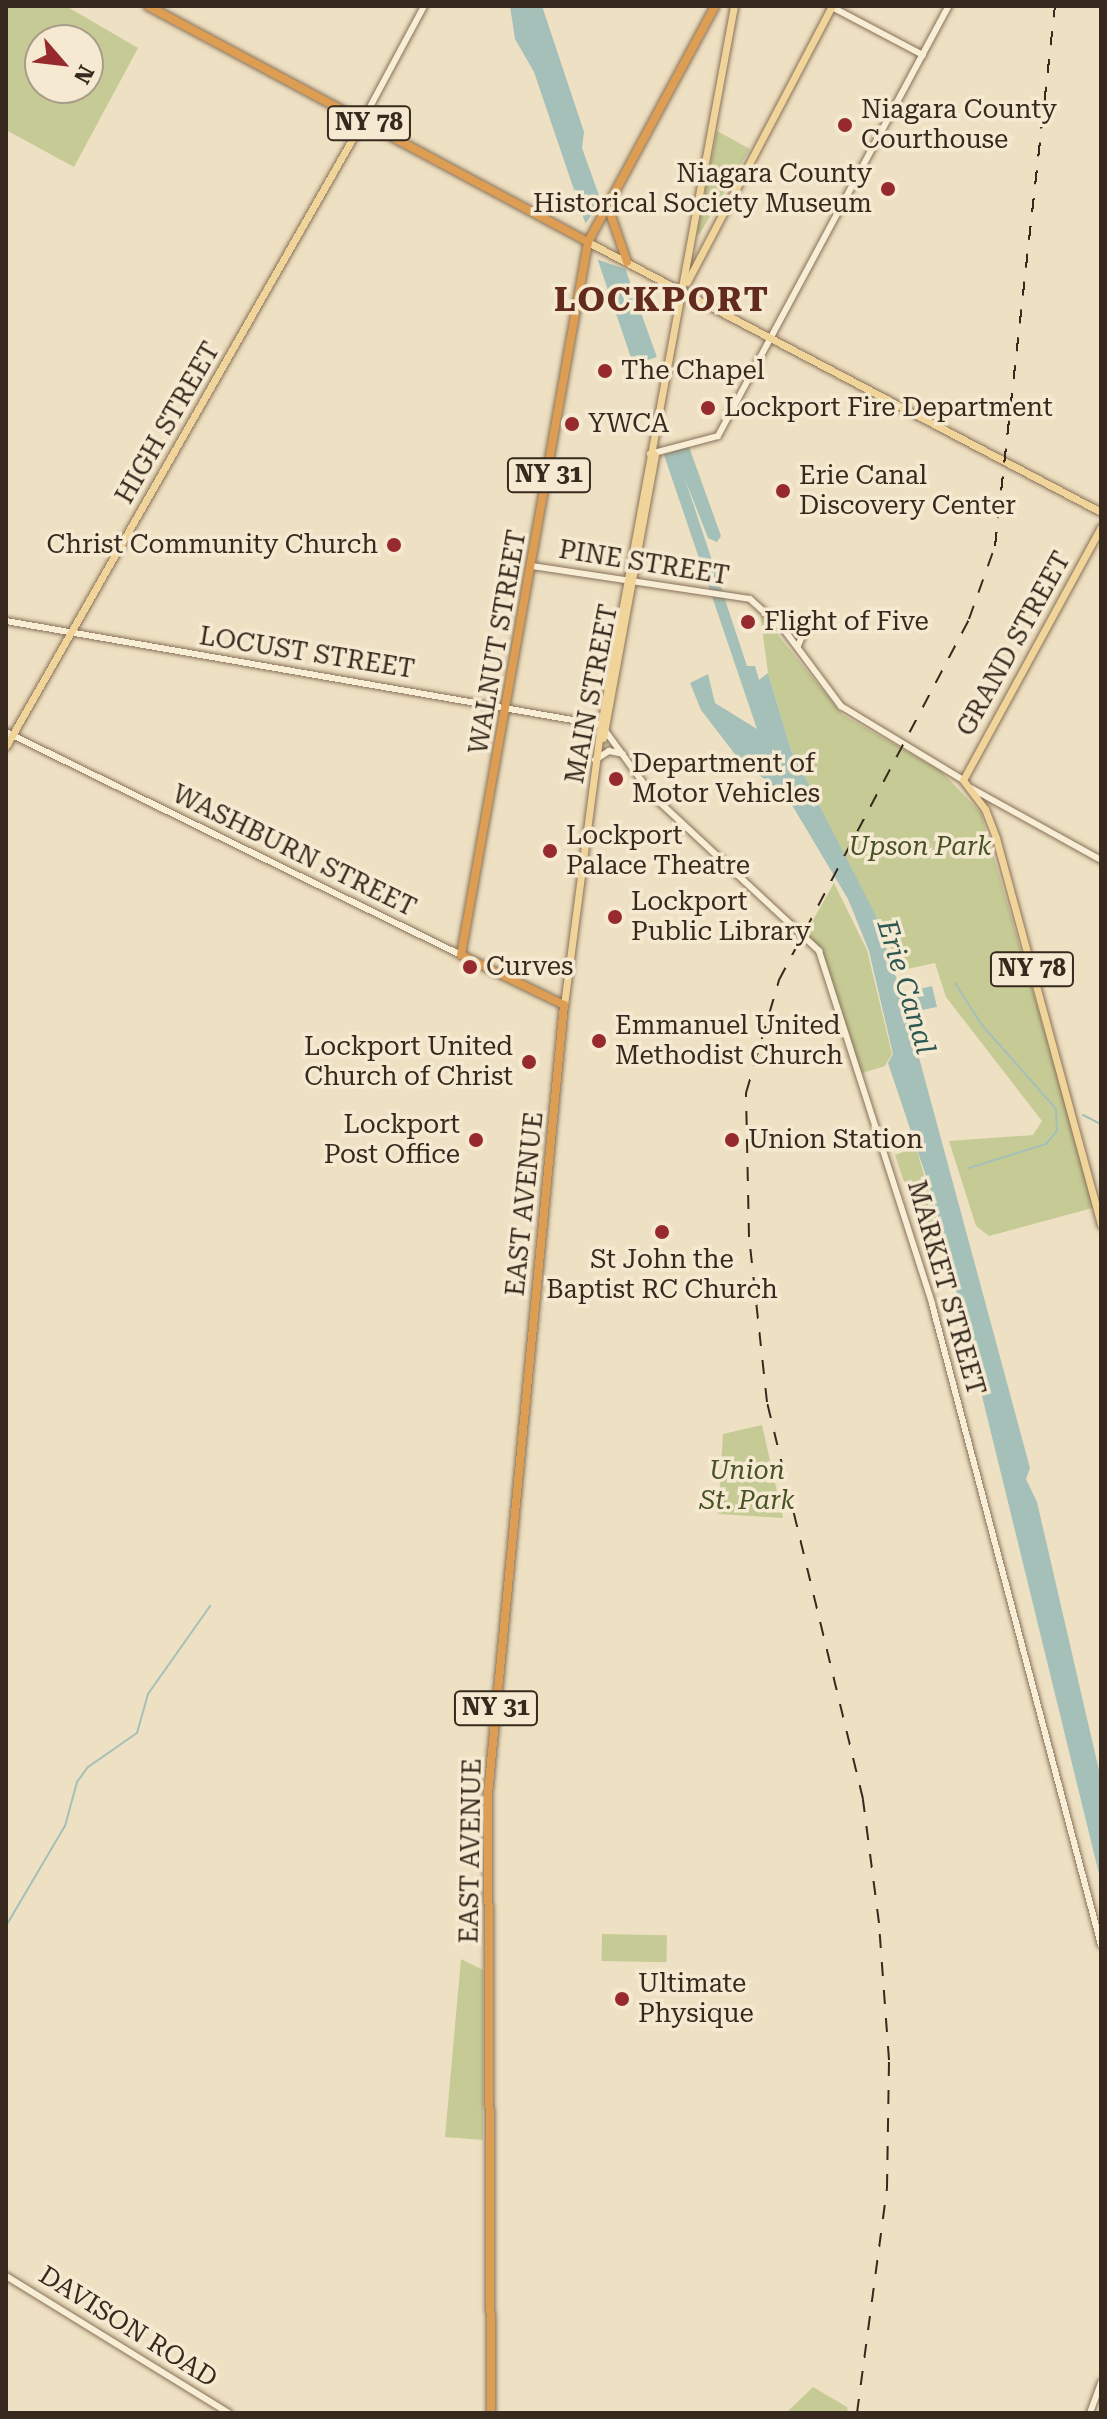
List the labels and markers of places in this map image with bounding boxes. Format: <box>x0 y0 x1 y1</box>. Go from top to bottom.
place label: Niagara County Courthouse <box>861 94 1057 156</box>
marker: Niagara County Courthouse <box>836 116 854 134</box>
place label: Niagara County Historical Society Museum <box>533 158 872 220</box>
marker: Niagara County Historical Society Museum <box>879 180 897 198</box>
place label: The Chapel <box>621 355 765 387</box>
marker: The Chapel <box>596 362 614 380</box>
place label: Lockport Fire Department <box>724 392 1053 424</box>
marker: Lockport Fire Department <box>699 399 717 417</box>
place label: YWCA <box>588 408 669 440</box>
marker: YWCA <box>563 415 581 433</box>
place label: Erie Canal Discovery Center <box>799 460 1016 522</box>
marker: Erie Canal Discovery Center <box>774 482 792 500</box>
place label: Christ Community Church <box>47 529 378 561</box>
marker: Christ Community Church <box>385 536 403 554</box>
place label: Flight of Five <box>764 606 929 638</box>
marker: Flight of Five <box>739 613 757 631</box>
place label: Department of Motor Vehicles <box>632 748 820 810</box>
marker: Department of Motor Vehicles <box>607 770 625 788</box>
place label: Lockport Palace Theatre <box>566 820 750 882</box>
marker: Lockport Palace Theatre <box>541 842 559 860</box>
place label: Lockport Public Library <box>631 886 811 948</box>
marker: Lockport Public Library <box>606 908 624 926</box>
place label: Curves <box>486 951 573 983</box>
marker: Curves <box>461 958 479 976</box>
place label: Emmanuel United Methodist Church <box>615 1010 843 1072</box>
place label: Lockport United Church of Christ <box>304 1031 513 1092</box>
marker: Emmanuel United Methodist Church <box>590 1032 608 1050</box>
marker: Lockport United Church of Christ <box>520 1053 538 1071</box>
place label: Lockport Post Office <box>324 1109 460 1170</box>
place label: Union Station <box>748 1124 923 1156</box>
marker: Lockport Post Office <box>467 1131 485 1149</box>
marker: Union Station <box>723 1131 741 1149</box>
marker: St John the Baptist RC Church <box>653 1223 671 1241</box>
place label: St John the Baptist RC Church <box>546 1244 778 1306</box>
place label: Ultimate Physique <box>638 1968 754 2030</box>
marker: Ultimate Physique <box>613 1990 631 2008</box>

